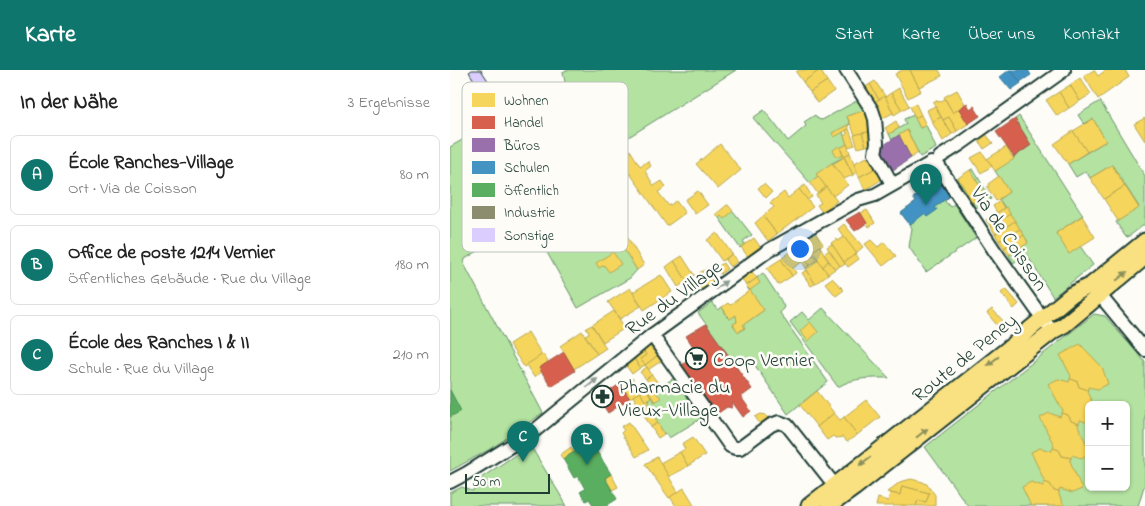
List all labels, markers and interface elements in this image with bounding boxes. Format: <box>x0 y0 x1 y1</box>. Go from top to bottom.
text: Karte <box>25 18 76 53</box>
text: Start <box>835 22 874 48</box>
text: Karte <box>902 22 940 48</box>
text: Über uns <box>968 22 1035 48</box>
text: Kontakt <box>1063 22 1120 48</box>
legend <box>462 82 628 252</box>
text: In der Nähe <box>20 88 118 118</box>
text: 3 Ergebnisse <box>348 91 430 115</box>
text: Wohnen <box>504 91 549 112</box>
text: Handel <box>504 113 543 134</box>
text: Büros <box>503 136 540 157</box>
text: École Ranches-Village <box>68 150 234 177</box>
text: Schulen <box>504 158 549 179</box>
text: A <box>32 163 42 187</box>
text: 80 m <box>400 163 429 187</box>
pin: A <box>910 164 942 205</box>
text: Ort · Via de Coisson <box>68 177 197 201</box>
street label: Via de Coisson <box>962 180 1054 298</box>
text: Öffentlich <box>504 181 559 202</box>
text: Industrie <box>504 203 556 224</box>
text: Sonstige <box>504 226 555 248</box>
your location <box>787 236 813 262</box>
text: Office de poste 1214 Vernier <box>68 240 275 267</box>
text: B <box>32 253 42 277</box>
text: 180 m <box>395 253 429 277</box>
street label: Rue du Village <box>620 254 730 345</box>
text: Öffentliches Gebäude · Rue du Village <box>68 267 311 291</box>
one-way arrow <box>1115 270 1128 281</box>
one-way arrow <box>714 280 728 290</box>
street label: Route de Peney <box>907 307 1024 410</box>
text: École des Ranches I & II <box>68 330 249 357</box>
text: C <box>33 343 41 367</box>
text: 210 m <box>393 343 429 367</box>
supermarket icon: Coop Vernier <box>685 347 709 371</box>
place label: Coop Vernier <box>713 347 815 376</box>
one-way arrow <box>987 355 1000 366</box>
text: Schule · Rue du Village <box>68 357 214 381</box>
place label: Pharmacie du Vieux-Village <box>617 374 730 427</box>
one-way arrow <box>585 377 598 388</box>
pharmacy icon: Pharmacie du Vieux-Village <box>590 385 614 409</box>
map controls <box>1085 401 1130 491</box>
button: + <box>1085 401 1130 446</box>
pin: C <box>507 421 539 462</box>
pin: B <box>571 424 603 465</box>
one-way arrow <box>916 428 929 439</box>
button: − <box>1085 446 1130 491</box>
one-way arrow <box>858 456 872 466</box>
scale bar <box>465 471 550 494</box>
text: 50 m <box>472 472 500 493</box>

